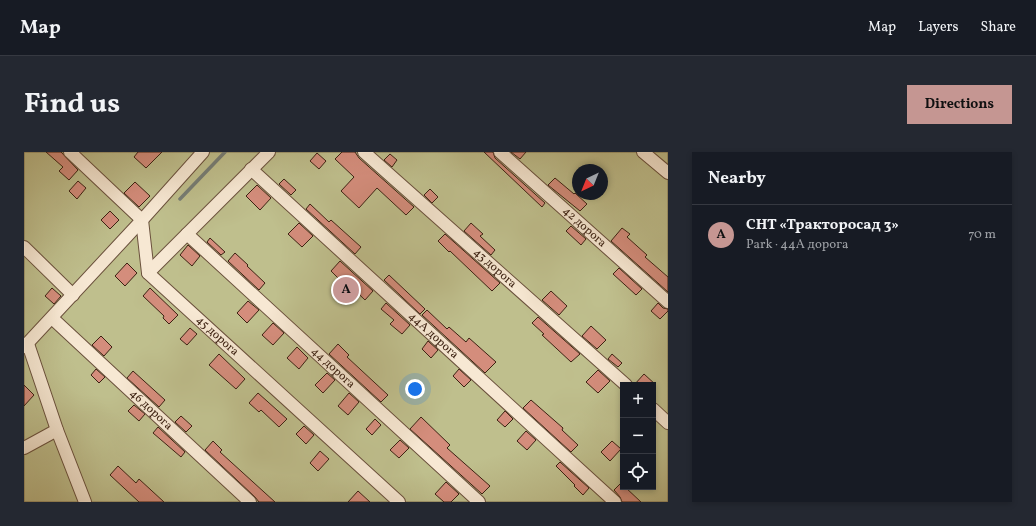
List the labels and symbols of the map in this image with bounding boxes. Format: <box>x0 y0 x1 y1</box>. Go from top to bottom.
north arrow <box>572 164 608 200</box>
street label: 42 дорога <box>559 203 610 251</box>
street label: 43 дорога <box>470 245 520 292</box>
pin: A <box>333 275 359 305</box>
street label: 44А дорога <box>405 309 462 363</box>
street label: 45 дорога <box>192 312 242 360</box>
street label: 44 дорога <box>307 344 358 392</box>
your location <box>405 379 425 399</box>
street label: 46 дорога <box>126 386 176 434</box>

